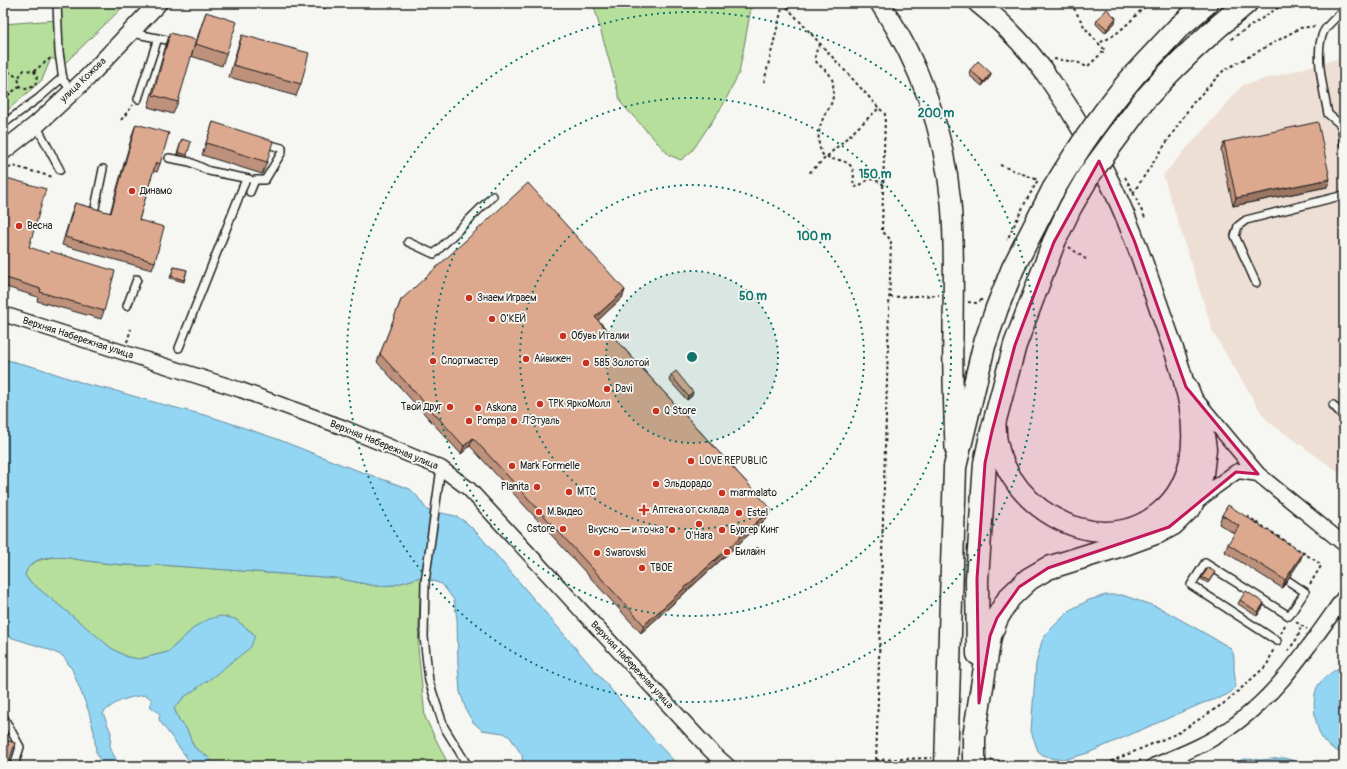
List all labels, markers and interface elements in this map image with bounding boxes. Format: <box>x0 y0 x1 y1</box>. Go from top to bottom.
street label: улица Кожова <box>57 55 109 106</box>
text: 200 m <box>918 106 955 121</box>
text: 150 m <box>859 167 892 182</box>
place label: Динамо <box>139 185 173 197</box>
marker: Динамо <box>127 186 137 196</box>
place label: Весна <box>27 220 53 232</box>
marker: Весна <box>14 221 24 231</box>
text: 100 m <box>797 229 832 244</box>
text: 50 m <box>739 289 767 304</box>
place label: Знаем Играем <box>477 292 537 304</box>
marker: Знаем Играем <box>464 293 474 303</box>
place label: О’КЕЙ <box>500 312 526 325</box>
street label: Верхняя Набережная улица <box>21 314 135 362</box>
marker: О’КЕЙ <box>487 314 497 324</box>
place label: Обувь Италии <box>571 330 629 342</box>
marker: Обувь Италии <box>558 331 568 341</box>
centre of rings <box>685 350 699 364</box>
place label: Айвижен <box>534 353 571 365</box>
marker: Айвижен <box>521 354 531 364</box>
place label: Спортмастер <box>441 355 498 367</box>
marker: Спортмастер <box>428 356 438 366</box>
place label: 585 Золотой <box>594 357 649 369</box>
marker: 585 Золотой <box>581 358 591 368</box>
place label: Davi <box>615 383 632 395</box>
marker: Davi <box>602 384 612 394</box>
place label: ТРК ЯркоМолл <box>548 398 611 410</box>
marker: ТРК ЯркоМолл <box>535 399 545 409</box>
place label: Твой Друг <box>401 401 443 413</box>
marker: Твой Друг <box>445 402 455 412</box>
place label: Askona <box>486 402 517 414</box>
marker: Askona <box>473 403 483 413</box>
place label: Q Store <box>664 405 696 417</box>
marker: Q Store <box>651 406 661 416</box>
place label: Pompa <box>477 415 506 427</box>
place label: Л'Этуаль <box>521 415 560 427</box>
marker: Pompa <box>464 416 474 426</box>
marker: Л'Этуаль <box>509 416 519 426</box>
street label: Верхняя Набережная улица <box>328 418 440 472</box>
place label: LOVE REPUBLIC <box>699 455 768 467</box>
marker: LOVE REPUBLIC <box>686 456 696 466</box>
place label: Mark Formelle <box>520 460 580 472</box>
marker: Mark Formelle <box>507 461 517 471</box>
place label: Эльдорадо <box>664 478 713 490</box>
marker: Эльдорадо <box>651 479 661 489</box>
place label: Planita <box>501 481 529 493</box>
marker: Planita <box>532 482 542 492</box>
place label: МТС <box>577 486 596 498</box>
marker: МТС <box>564 487 574 497</box>
place label: marmalato <box>730 487 777 499</box>
marker: marmalato <box>717 488 727 498</box>
place label: Аптека от склада <box>652 504 729 516</box>
marker: Аптека от склада <box>639 505 649 515</box>
place label: М.Видео <box>547 506 583 518</box>
marker: М.Видео <box>534 507 544 517</box>
place label: Estel <box>747 507 768 519</box>
marker: Estel <box>734 508 744 518</box>
marker: O'Hara <box>694 519 704 529</box>
place label: Cstore <box>527 523 555 535</box>
marker: Cstore <box>558 524 568 534</box>
place label: Вкусно — и точка <box>588 524 664 536</box>
place label: Бургер Кинг <box>730 524 779 536</box>
marker: Вкусно — и точка <box>667 525 677 535</box>
marker: Бургер Кинг <box>717 525 727 535</box>
place label: O'Hara <box>685 530 713 542</box>
place label: Билайн <box>735 546 765 558</box>
place label: Swarovski <box>605 547 646 559</box>
marker: Билайн <box>722 547 732 557</box>
marker: Swarovski <box>592 548 602 558</box>
place label: ТВОЕ <box>650 562 673 574</box>
marker: ТВОЕ <box>637 563 647 573</box>
street label: Верхняя Набережная улица <box>588 619 676 712</box>

